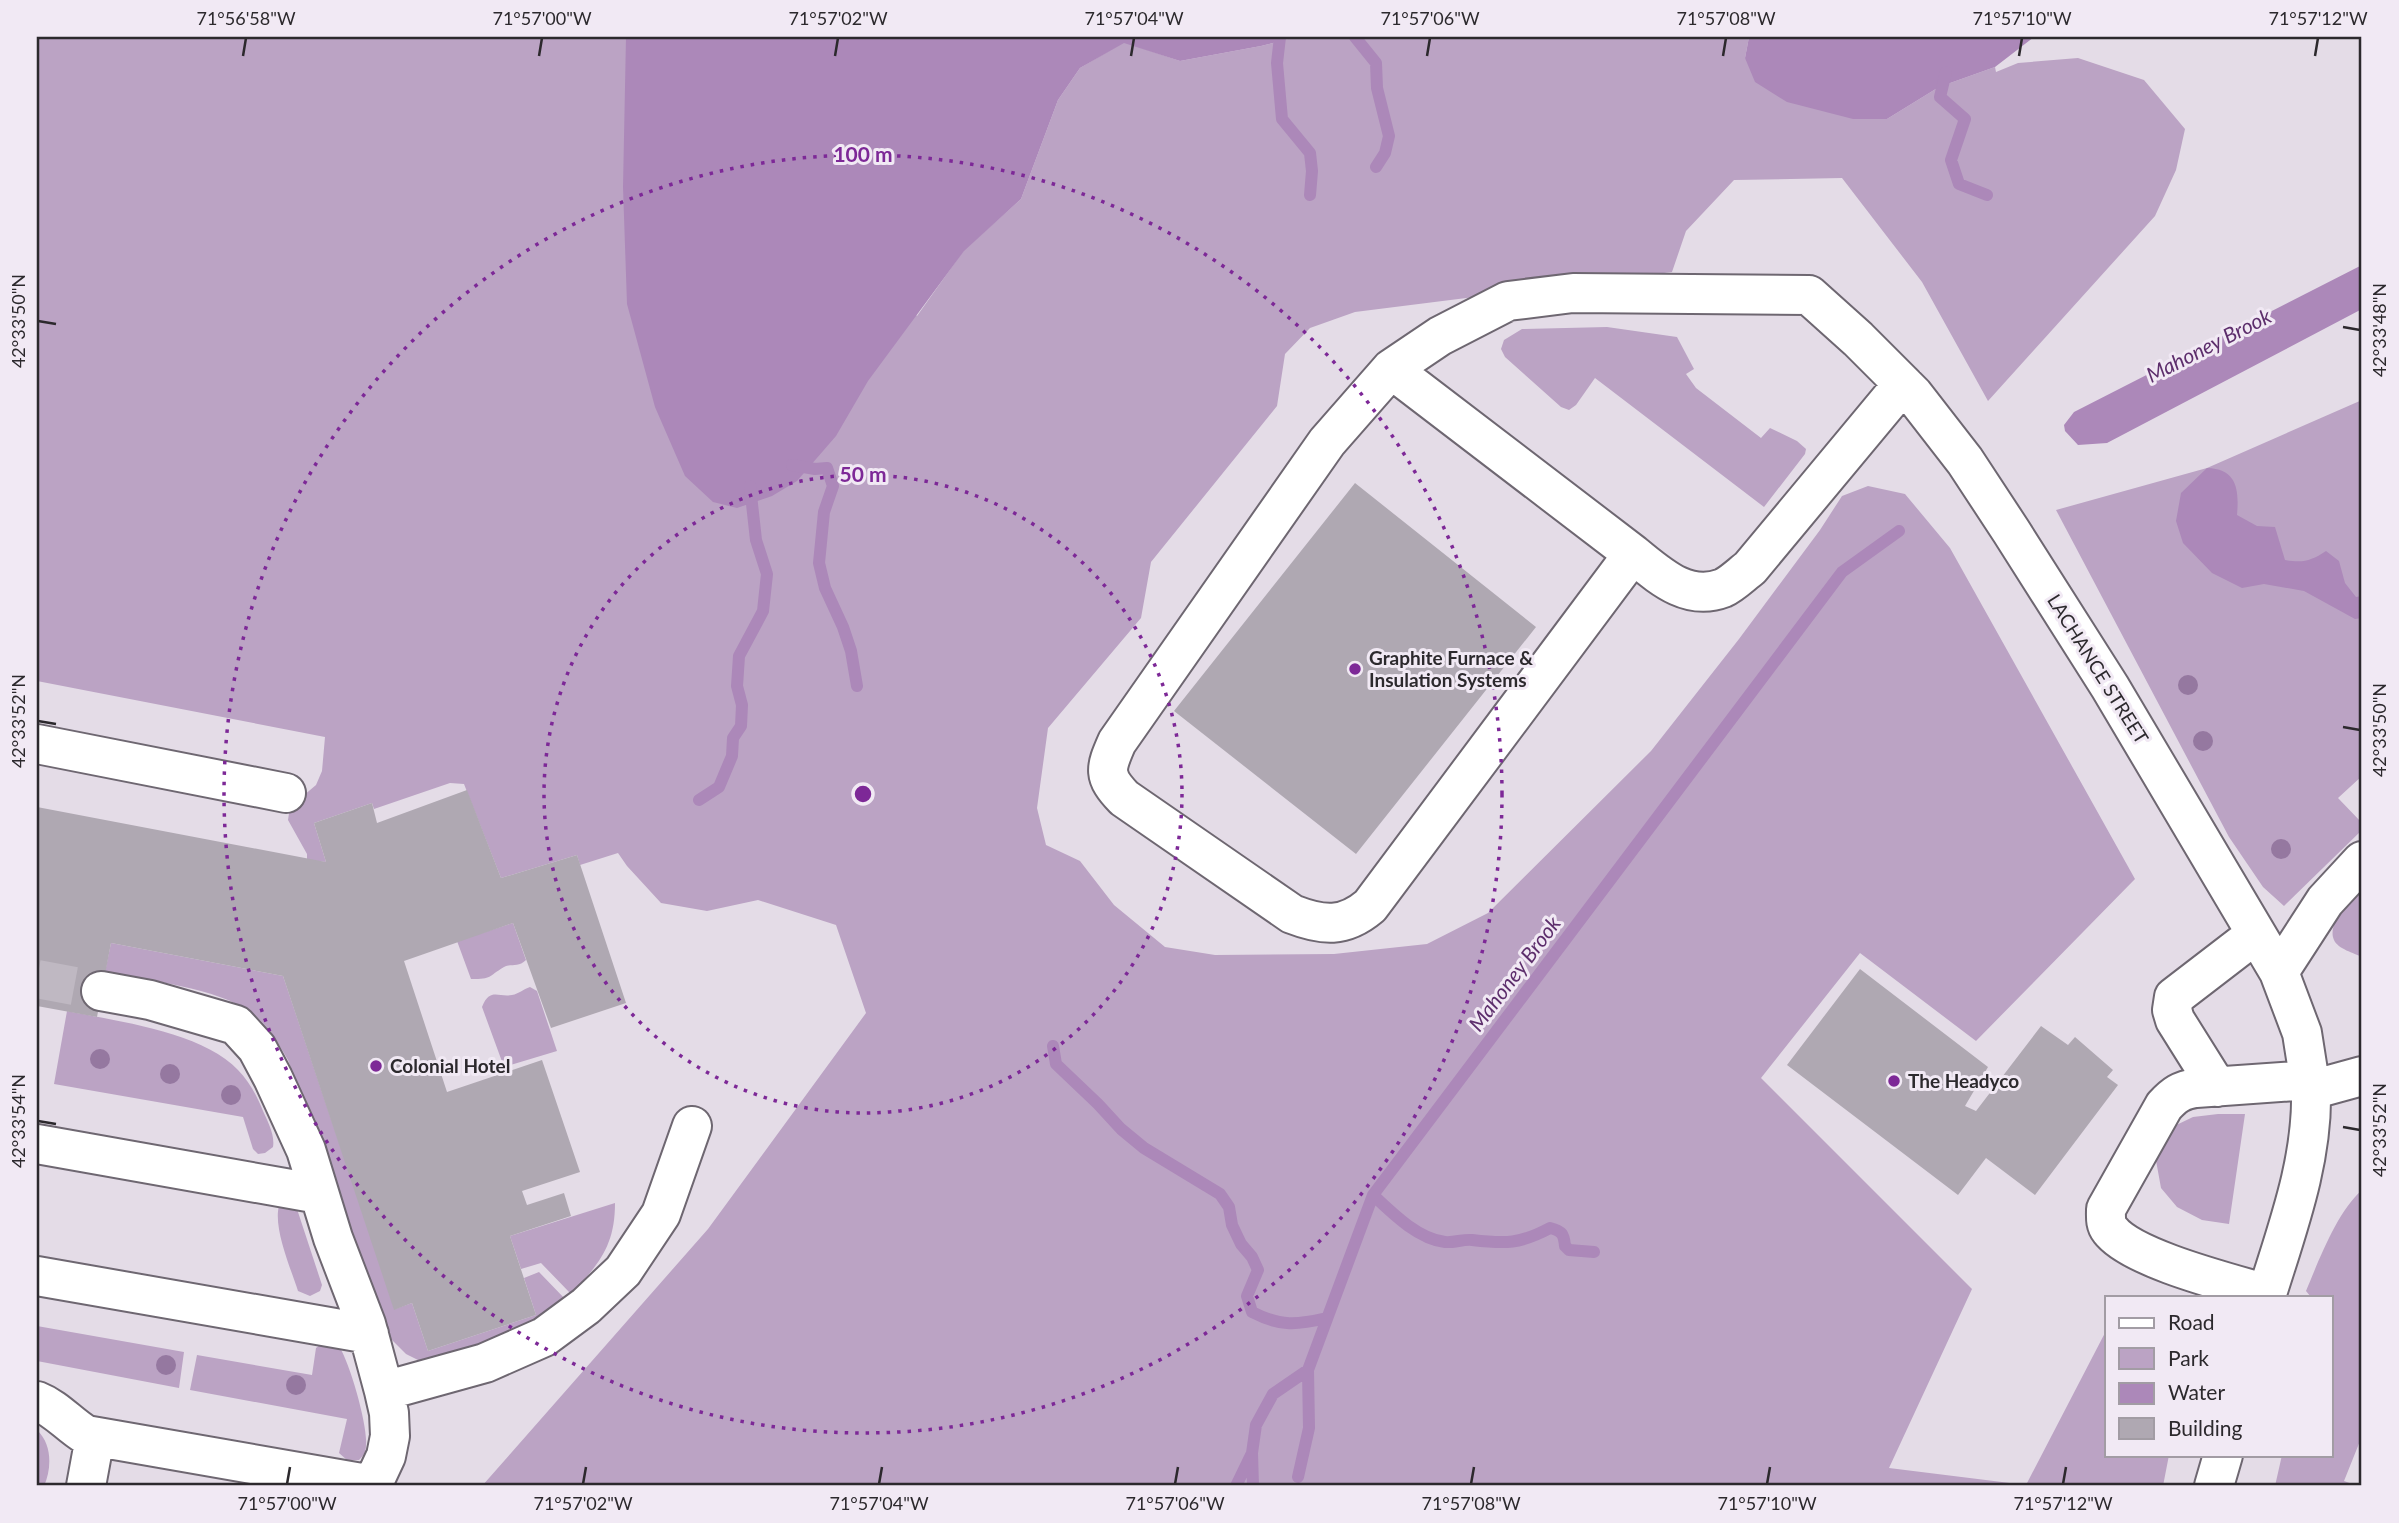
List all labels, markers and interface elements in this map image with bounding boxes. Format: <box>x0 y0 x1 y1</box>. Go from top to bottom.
text: 71°56'58"W <box>196 7 296 29</box>
text: 71°57'00"W <box>492 7 592 29</box>
text: 71°57'02"W <box>788 7 888 29</box>
text: 71°57'04"W <box>1084 7 1184 29</box>
text: 71°57'06"W <box>1380 7 1480 29</box>
text: 71°57'08"W <box>1676 7 1776 29</box>
text: 71°57'10"W <box>1972 7 2072 29</box>
text: 71°57'12"W <box>2268 7 2368 29</box>
text: 100 m <box>833 141 893 166</box>
text: 42°33'50"N <box>7 274 29 368</box>
text: 42°33'48"N <box>2368 283 2390 377</box>
water label: Mahoney Brook <box>2142 302 2276 387</box>
text: 50 m <box>839 461 887 486</box>
street label: LACHANCE STREET <box>2043 590 2154 748</box>
place label: Graphite Furnace & Insulation Systems <box>1369 646 1533 691</box>
marker: Graphite Furnace & Insulation Systems <box>1347 661 1363 677</box>
text: 42°33'52"N <box>7 674 29 768</box>
text: 42°33'50"N <box>2368 683 2390 777</box>
centre of rings <box>851 782 875 806</box>
water label: Mahoney Brook <box>1463 910 1566 1035</box>
place label: Colonial Hotel <box>390 1054 510 1077</box>
marker: Colonial Hotel <box>368 1058 384 1074</box>
place label: The Headyco <box>1908 1069 2019 1092</box>
marker: The Headyco <box>1886 1073 1902 1089</box>
text: 42°33'54"N <box>7 1074 29 1168</box>
text: 42°33'52"N <box>2368 1083 2390 1177</box>
legend <box>2105 1296 2332 1456</box>
text: Road <box>2168 1309 2215 1334</box>
text: Park <box>2168 1345 2209 1370</box>
text: Water <box>2168 1379 2225 1404</box>
text: Building <box>2168 1415 2243 1440</box>
text: 71°57'00"W <box>237 1492 337 1514</box>
text: 71°57'02"W <box>533 1492 633 1514</box>
text: 71°57'04"W <box>829 1492 929 1514</box>
text: 71°57'06"W <box>1125 1492 1225 1514</box>
text: 71°57'08"W <box>1421 1492 1521 1514</box>
text: 71°57'10"W <box>1717 1492 1817 1514</box>
text: 71°57'12"W <box>2013 1492 2113 1514</box>

